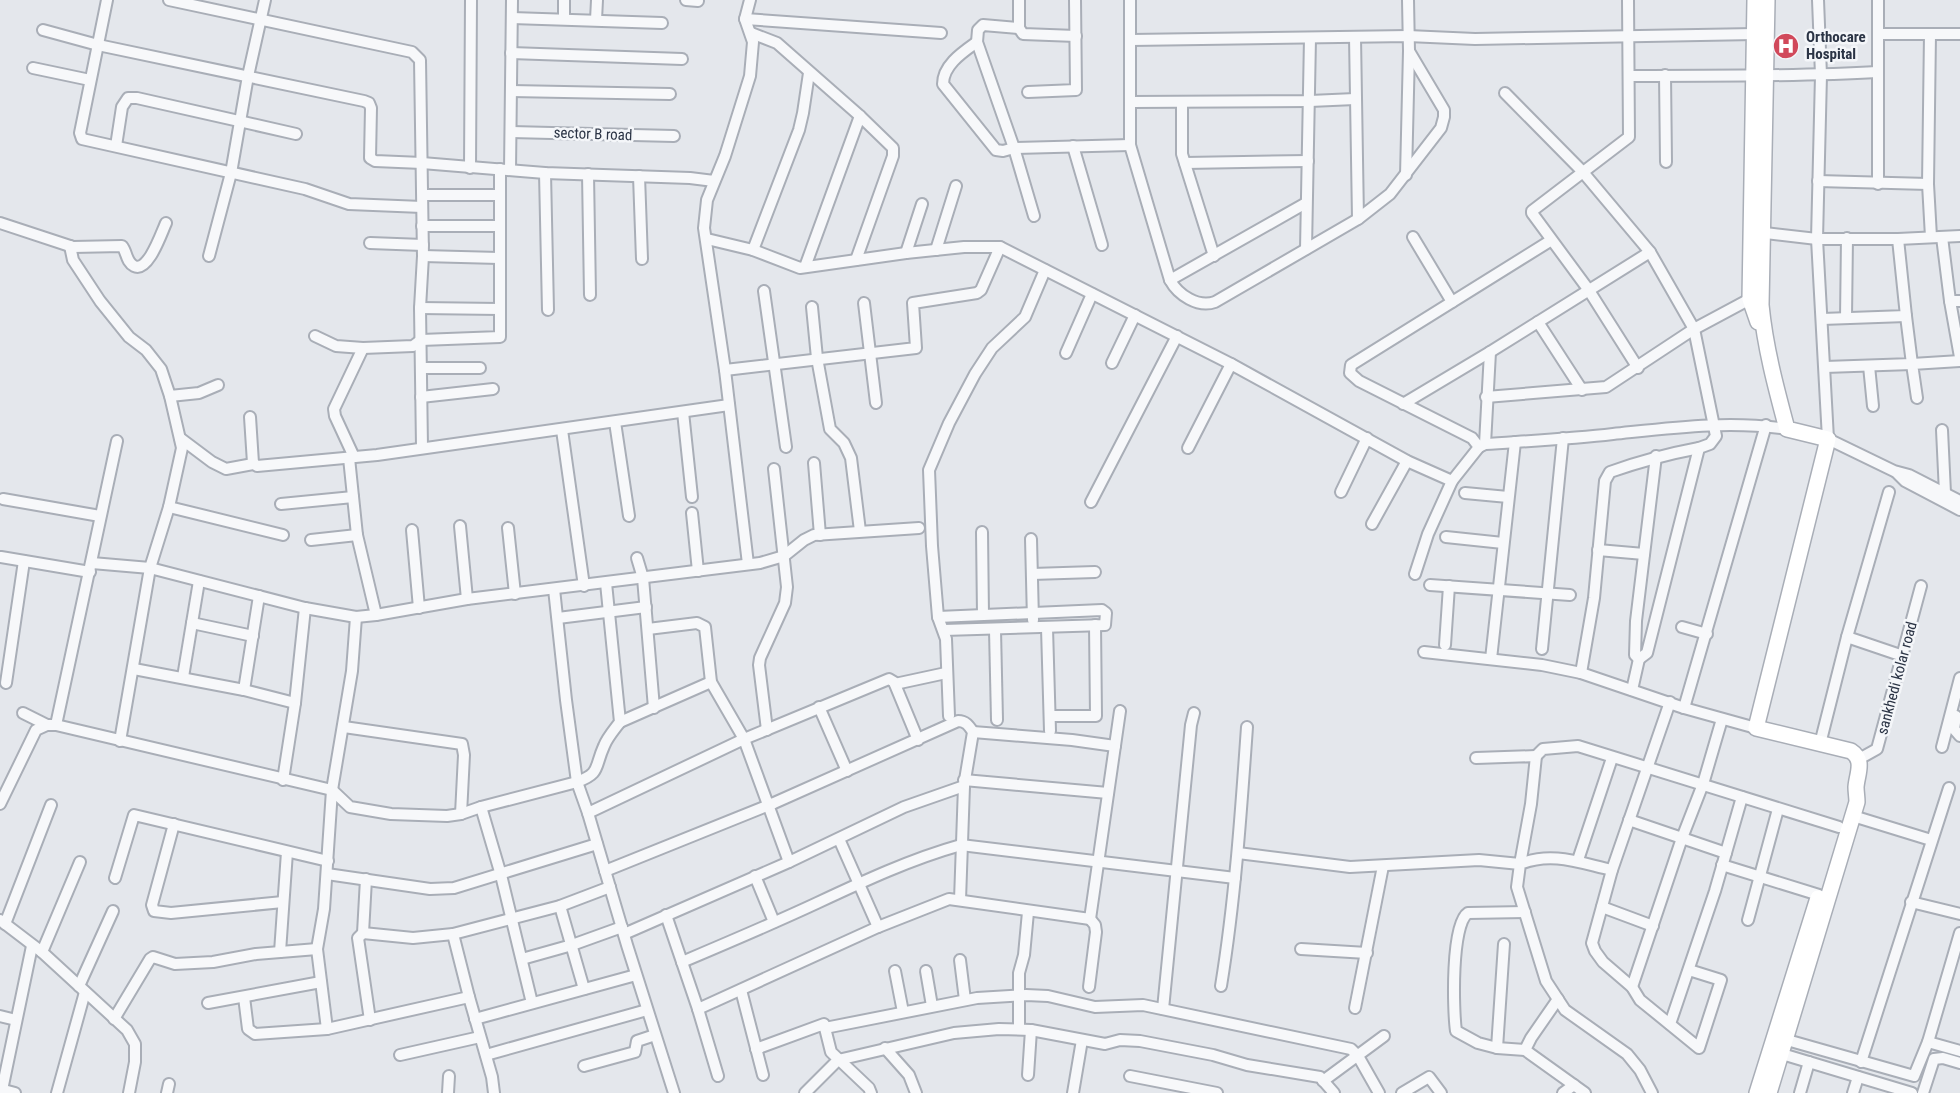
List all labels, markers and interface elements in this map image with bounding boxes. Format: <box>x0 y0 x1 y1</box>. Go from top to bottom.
place label: Orthocare Hospital <box>1806 28 1866 63</box>
hospital icon: Orthocare Hospital <box>1771 31 1801 61</box>
street label: sector B road <box>553 124 633 144</box>
street label: sankhedi kolar road <box>1873 620 1921 736</box>

